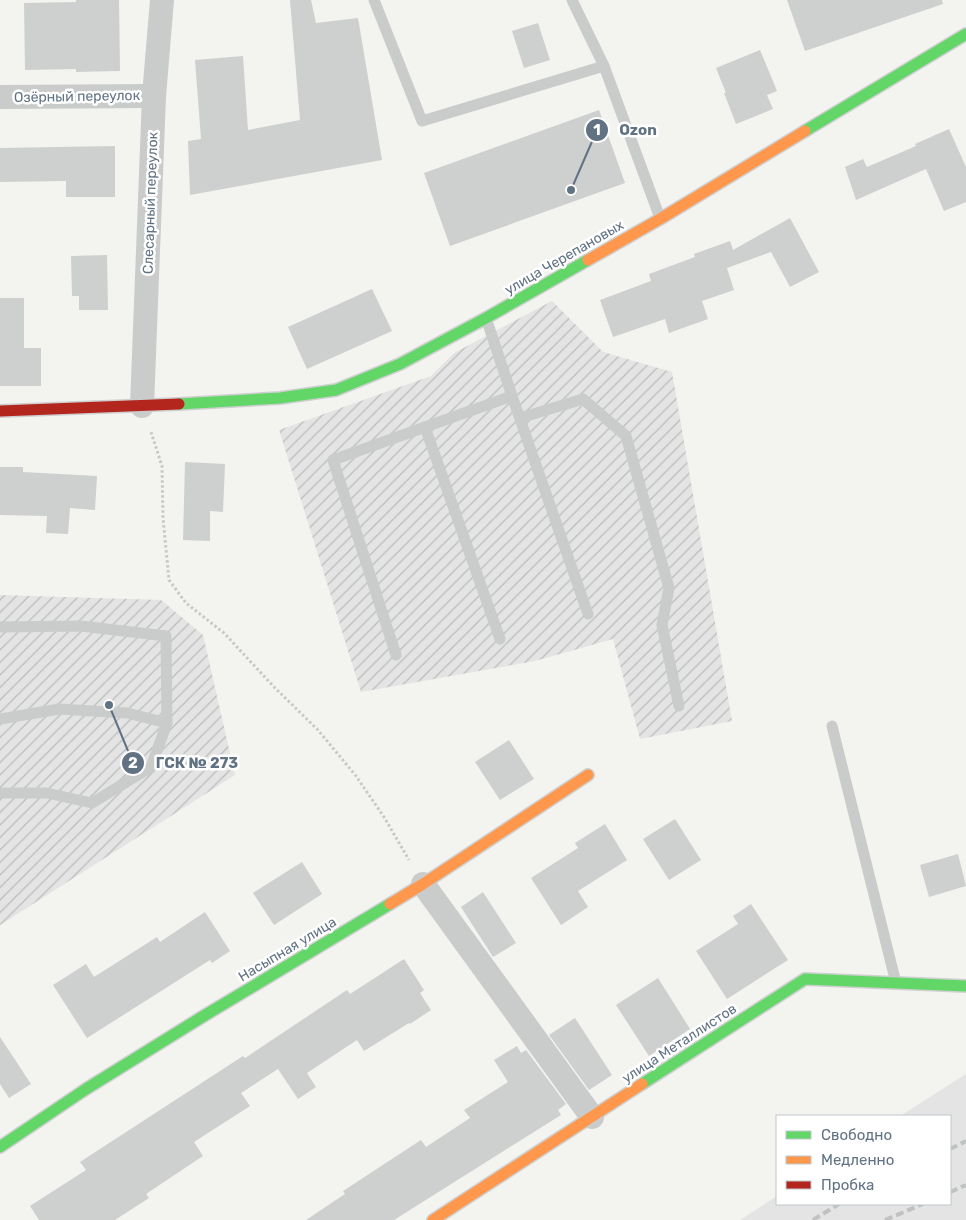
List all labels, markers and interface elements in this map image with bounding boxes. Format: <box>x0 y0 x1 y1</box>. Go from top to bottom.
street label: Озёрный переулок <box>14 87 141 106</box>
callout: Ozon <box>584 115 667 145</box>
text: 1 <box>593 121 601 139</box>
text: Ozon <box>619 121 657 139</box>
street label: Слесарный переулок <box>140 131 161 274</box>
street label: улица Черепановых <box>502 216 627 298</box>
callout: ГСК № 273 <box>121 748 248 778</box>
text: 2 <box>128 754 138 772</box>
text: ГСК № 273 <box>156 754 238 772</box>
street label: Насыпная улица <box>235 913 339 985</box>
street label: улица Металлистов <box>619 1000 740 1087</box>
legend <box>776 1115 951 1205</box>
text: Свободно <box>821 1126 892 1144</box>
text: Медленно <box>821 1151 894 1169</box>
text: Пробка <box>821 1176 874 1194</box>

